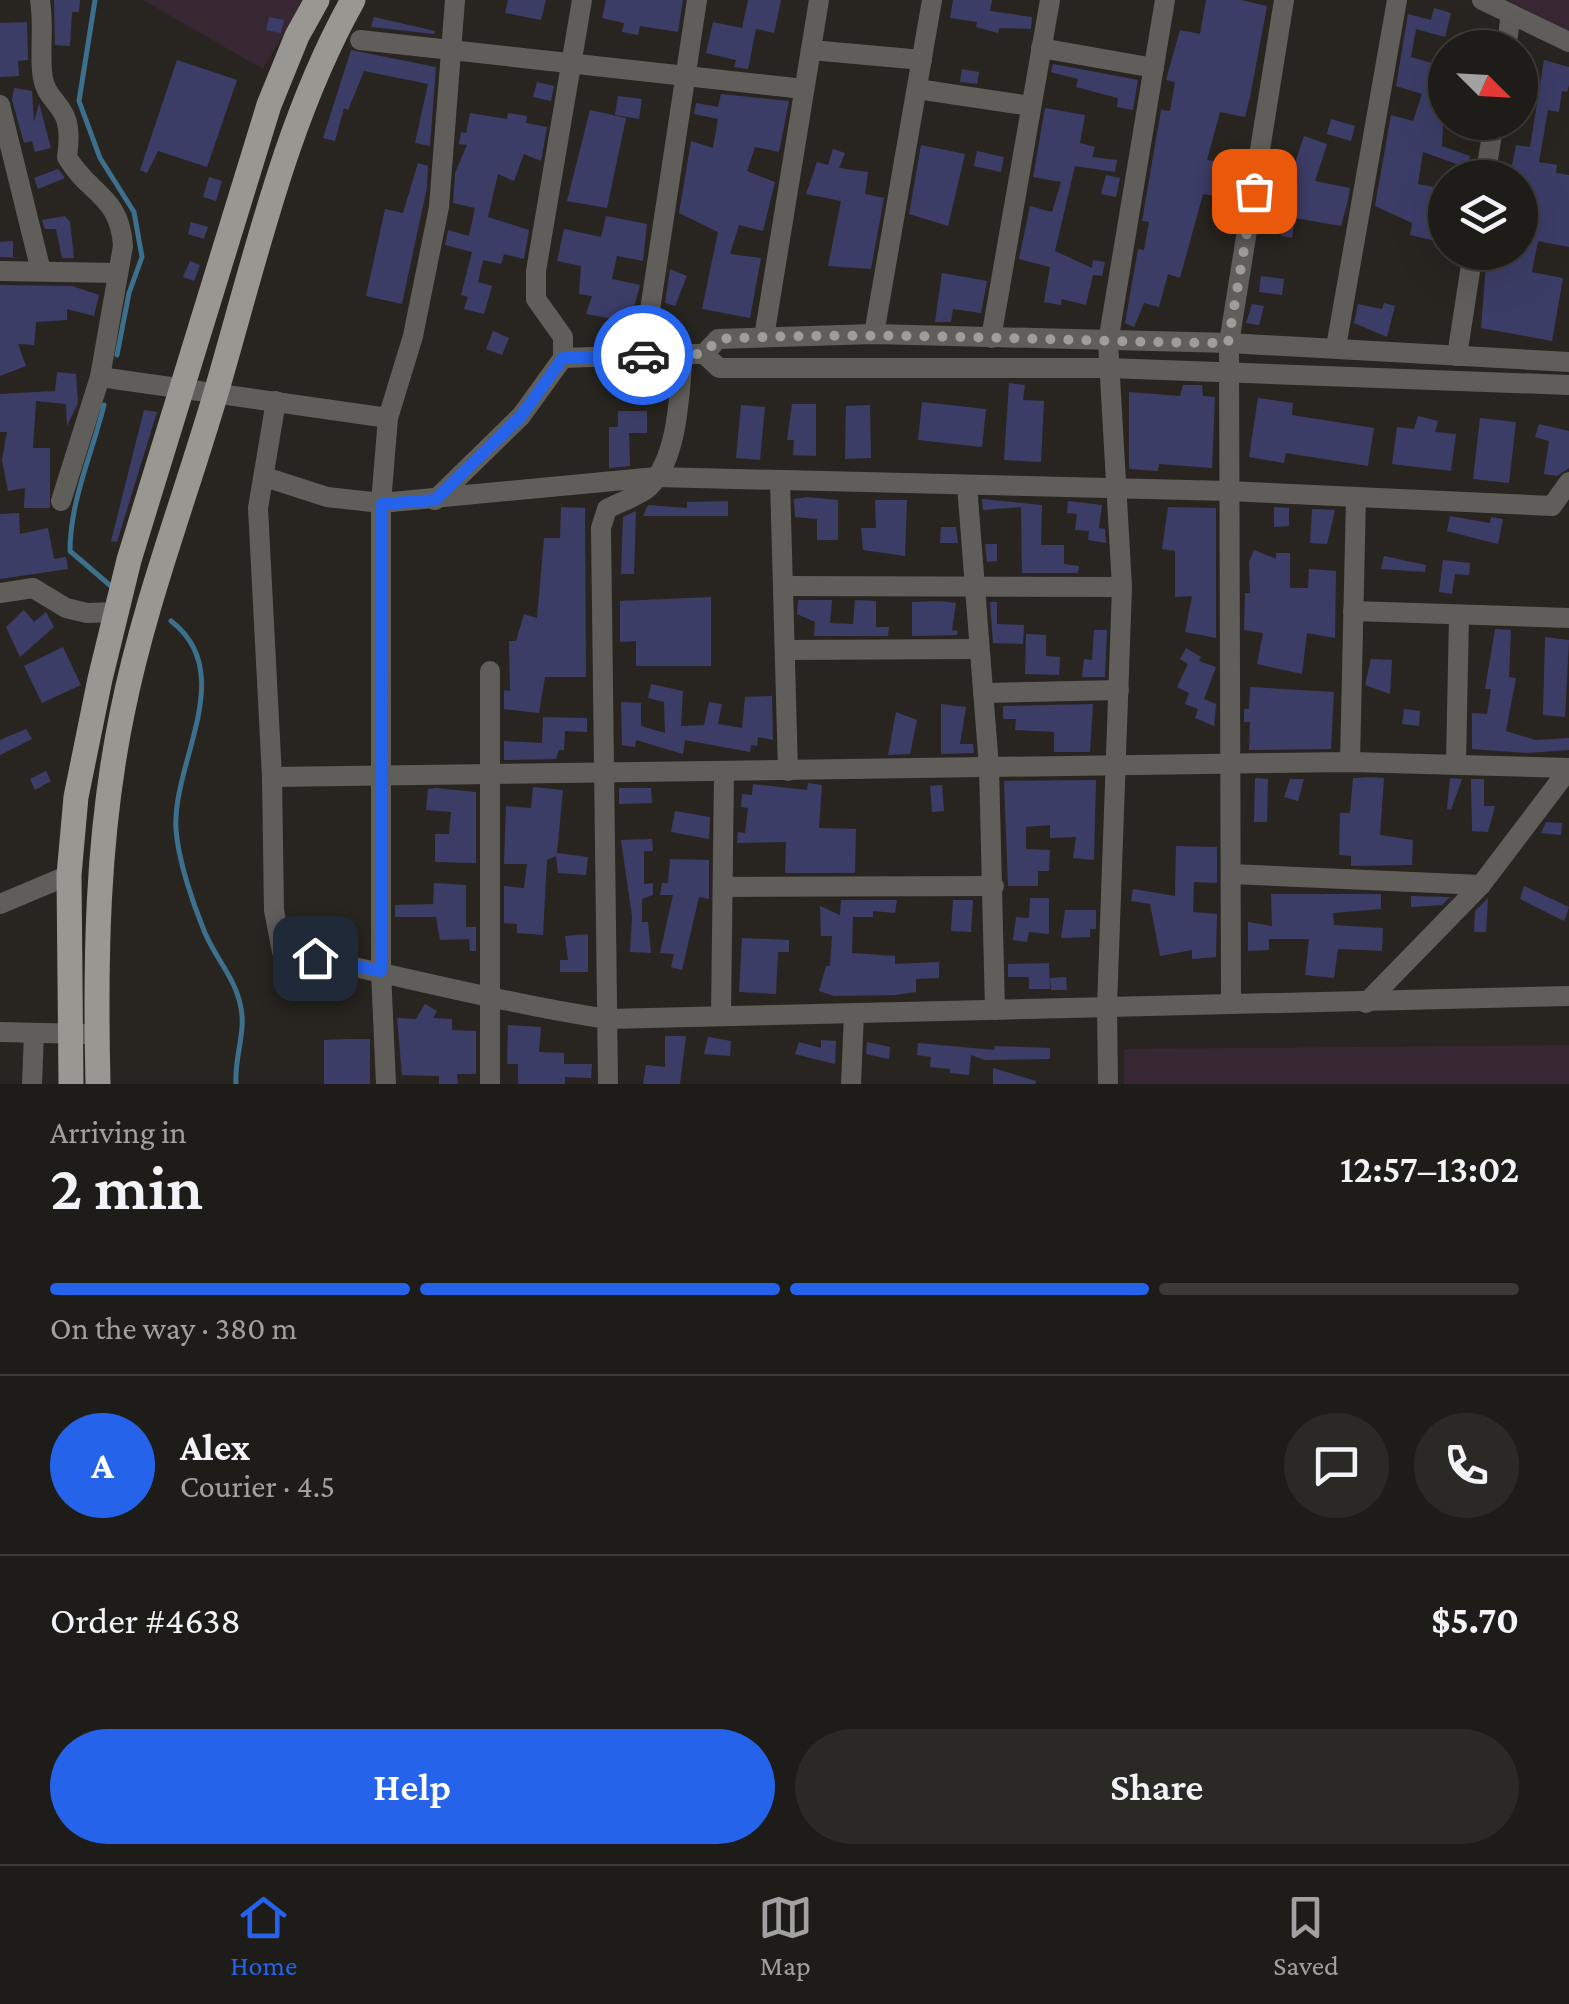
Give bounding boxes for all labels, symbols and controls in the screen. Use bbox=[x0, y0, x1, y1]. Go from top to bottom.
north arrow bbox=[1428, 30, 1538, 140]
map controls bbox=[1428, 30, 1538, 270]
pin bbox=[1212, 149, 1297, 234]
button: layers bbox=[1428, 160, 1538, 270]
icon: bag bbox=[1227, 164, 1282, 219]
courier bbox=[593, 305, 693, 405]
icon: car bbox=[616, 328, 671, 383]
pin bbox=[273, 916, 358, 1001]
icon: home bbox=[288, 931, 343, 986]
text: Arriving in bbox=[50, 1114, 187, 1150]
text: 12:57–13:02 bbox=[1340, 1148, 1519, 1190]
text: 2 min bbox=[50, 1151, 203, 1223]
text: On the way · 380 m bbox=[50, 1310, 297, 1346]
button: chat bbox=[1284, 1413, 1389, 1518]
button: phone bbox=[1414, 1413, 1519, 1518]
text: Alex bbox=[180, 1426, 250, 1468]
text: A bbox=[91, 1444, 114, 1486]
text: Courier · 4.5 bbox=[180, 1468, 335, 1504]
text: Order #4638 bbox=[50, 1599, 241, 1641]
text: $5.70 bbox=[1431, 1599, 1519, 1641]
button: Help bbox=[50, 1729, 775, 1844]
button: Share bbox=[795, 1729, 1519, 1844]
tab: Home bbox=[230, 1890, 297, 1981]
tab: Map bbox=[758, 1890, 813, 1981]
tab: Saved bbox=[1273, 1890, 1339, 1981]

